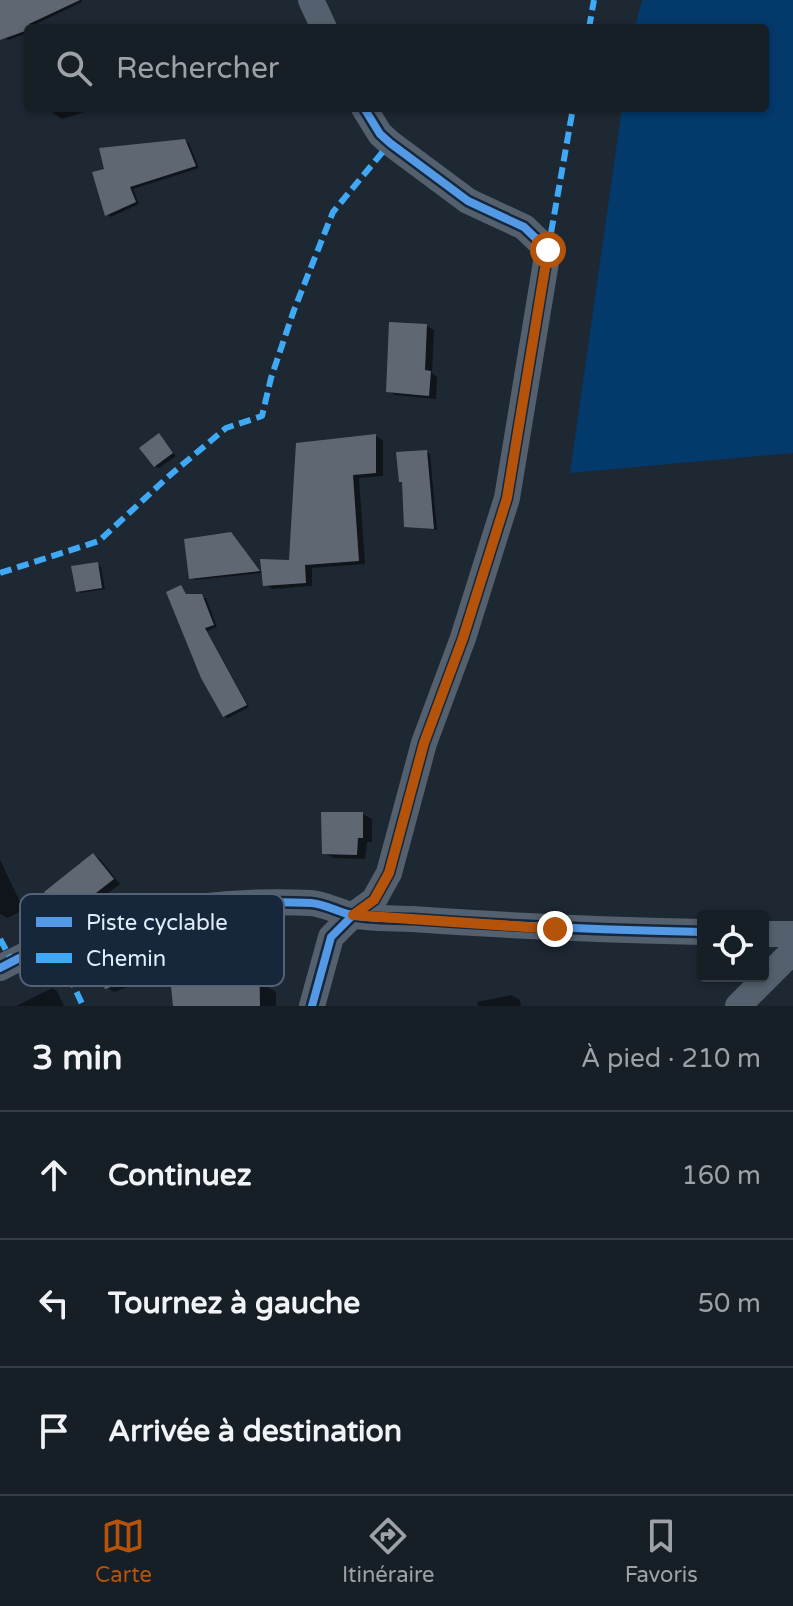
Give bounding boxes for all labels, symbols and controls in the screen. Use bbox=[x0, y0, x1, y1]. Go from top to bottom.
search box bbox=[24, 24, 769, 112]
icon: search bbox=[52, 46, 96, 90]
text: Rechercher bbox=[116, 50, 279, 87]
route start bbox=[530, 232, 566, 268]
legend bbox=[20, 894, 284, 986]
text: Piste cyclable bbox=[86, 910, 228, 936]
map controls bbox=[697, 910, 769, 982]
button: locate bbox=[697, 910, 769, 982]
route end bbox=[537, 911, 573, 947]
text: Chemin bbox=[86, 946, 166, 972]
text: 3 min bbox=[32, 1038, 123, 1079]
text: À pied · 210 m bbox=[581, 1043, 761, 1074]
icon: ahead bbox=[32, 1153, 76, 1197]
text: Continuez bbox=[108, 1157, 252, 1194]
text: 160 m bbox=[681, 1160, 761, 1191]
icon: left bbox=[32, 1281, 76, 1325]
text: Tournez à gauche bbox=[108, 1285, 360, 1322]
text: 50 m bbox=[698, 1288, 761, 1319]
icon: arrive bbox=[32, 1409, 76, 1453]
text: Arrivée à destination bbox=[108, 1413, 402, 1450]
tab: Carte bbox=[95, 1514, 152, 1588]
tab: Itinéraire bbox=[342, 1514, 435, 1588]
tab: Favoris bbox=[625, 1514, 698, 1588]

